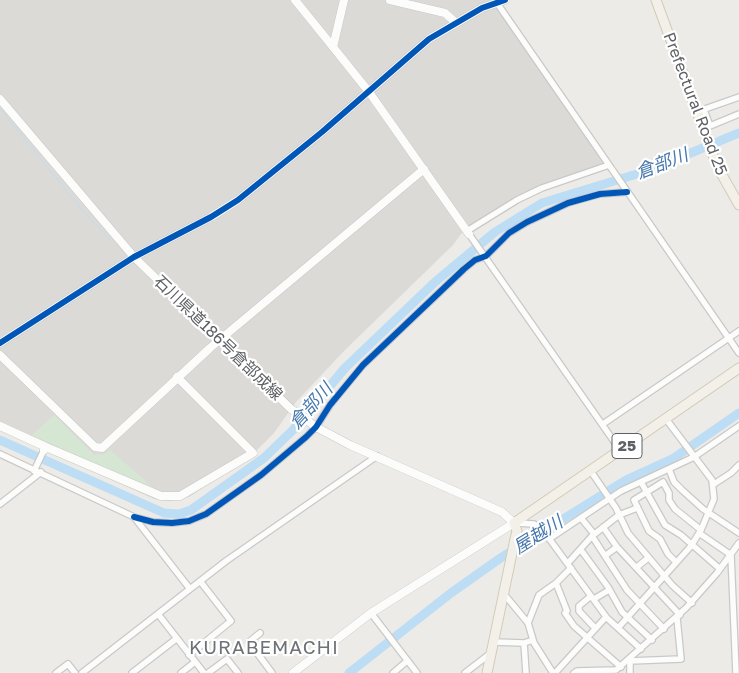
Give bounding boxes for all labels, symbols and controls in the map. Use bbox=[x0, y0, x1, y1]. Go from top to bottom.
street label: Prefectural Road 25 bbox=[659, 30, 731, 178]
water label: 倉部川 bbox=[633, 144, 691, 184]
street label: 石川県道186号倉部成線 bbox=[150, 272, 286, 404]
water label: 倉部川 bbox=[285, 379, 337, 433]
road number: 25 bbox=[612, 434, 642, 458]
water label: 屋越川 bbox=[509, 512, 567, 558]
district label: KURABEMACHI bbox=[188, 637, 340, 659]

